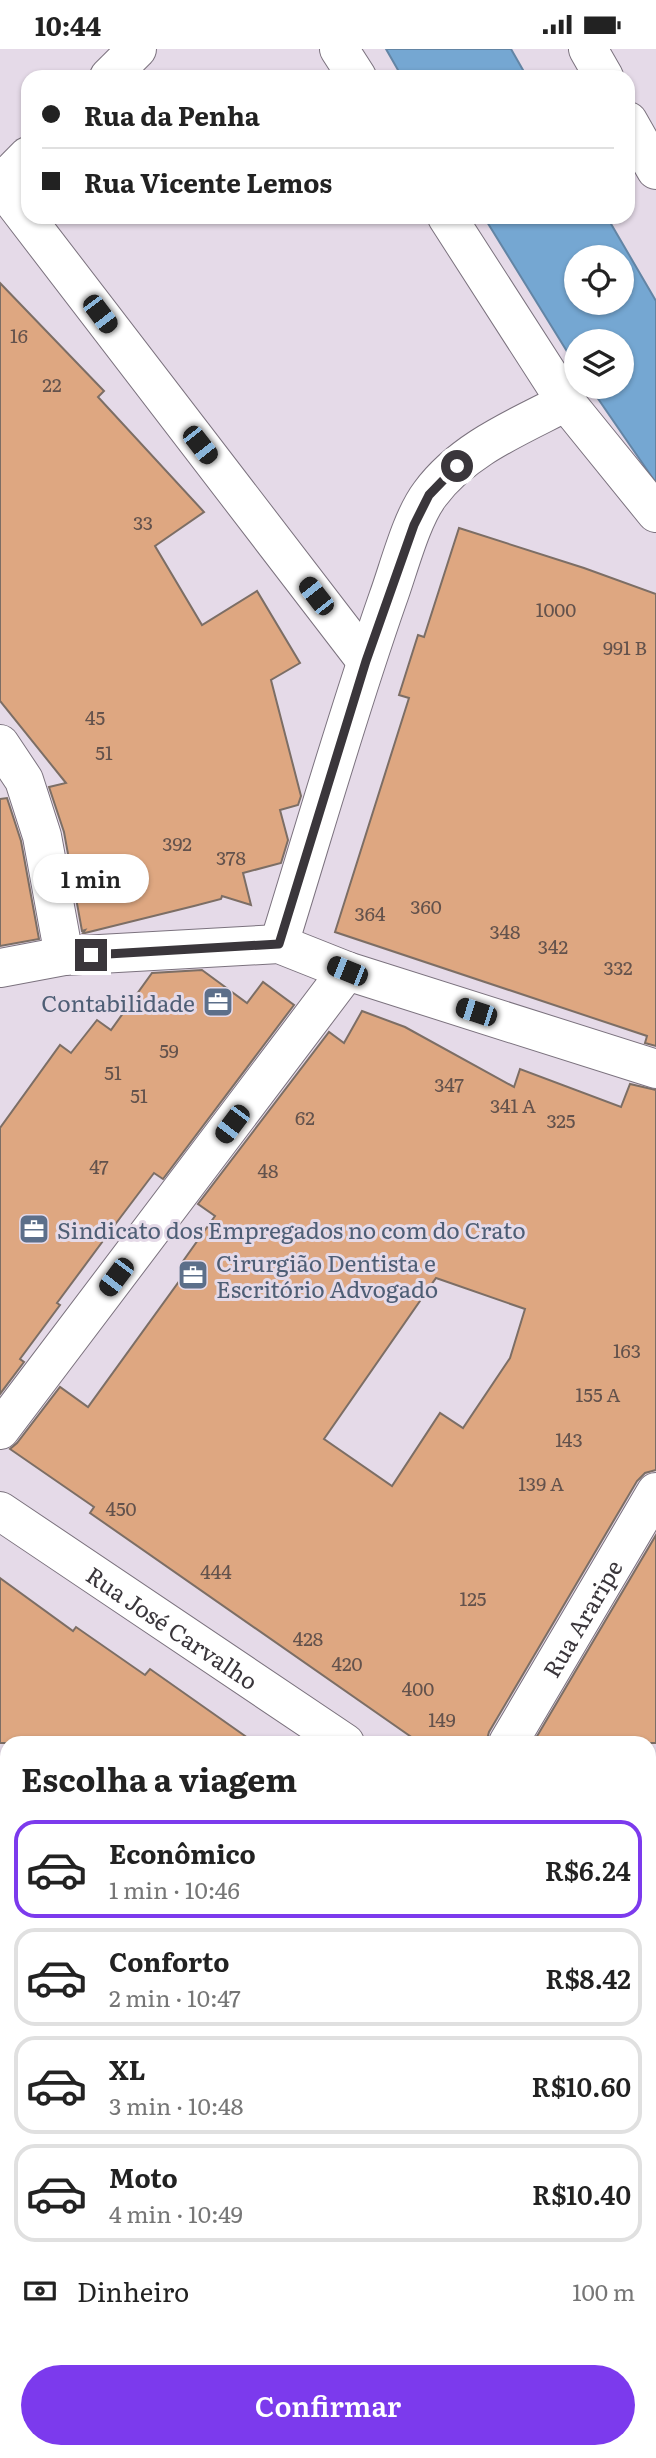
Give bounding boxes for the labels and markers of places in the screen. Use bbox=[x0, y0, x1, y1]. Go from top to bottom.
place label: Contabilidade bbox=[41, 985, 195, 1019]
office icon: Contabilidade bbox=[201, 985, 235, 1019]
office icon: Sindicato dos Empregados no com do Crato bbox=[17, 1212, 51, 1246]
place label: Sindicato dos Empregados no com do Crato bbox=[57, 1212, 526, 1246]
place label: Cirurgião Dentista e Escritório Advogado bbox=[216, 1245, 438, 1305]
office icon: Cirurgião Dentista e Escritório Advogado bbox=[176, 1258, 210, 1292]

